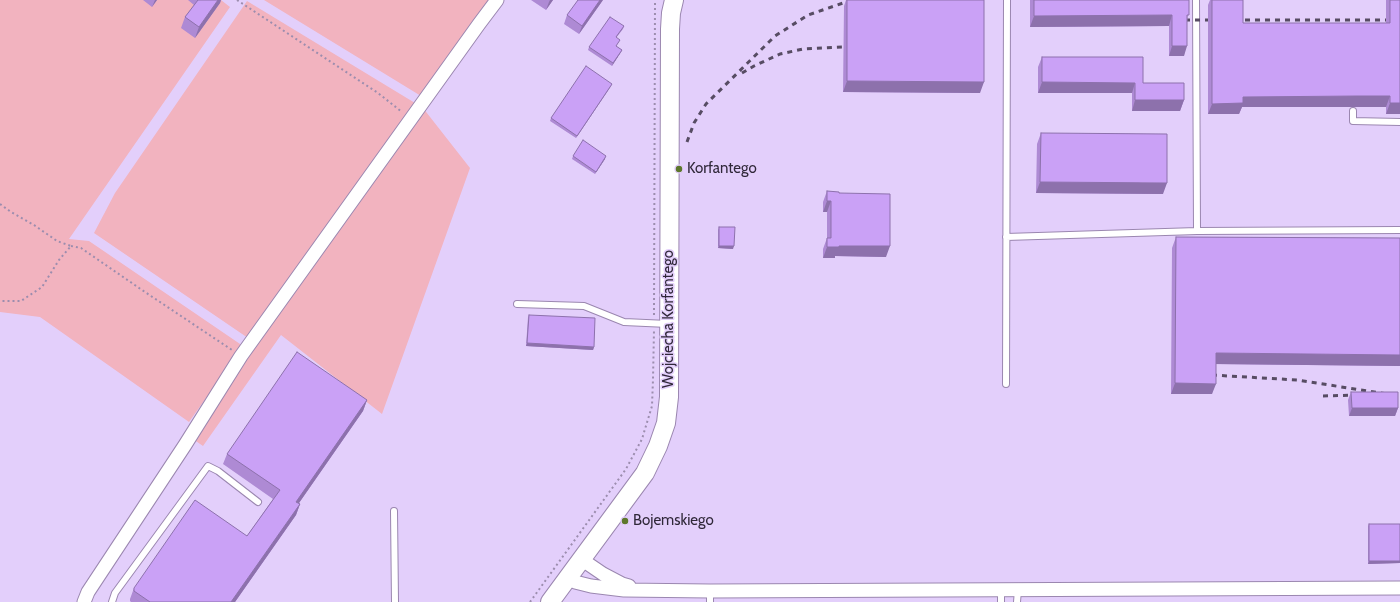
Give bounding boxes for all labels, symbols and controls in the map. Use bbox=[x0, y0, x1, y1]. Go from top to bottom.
place label: Korfantego bbox=[687, 160, 757, 178]
marker: Korfantego bbox=[674, 164, 684, 174]
street label: Wojciecha Korfantego bbox=[660, 250, 678, 388]
place label: Bojemskiego bbox=[633, 512, 714, 530]
marker: Bojemskiego bbox=[620, 516, 630, 526]

